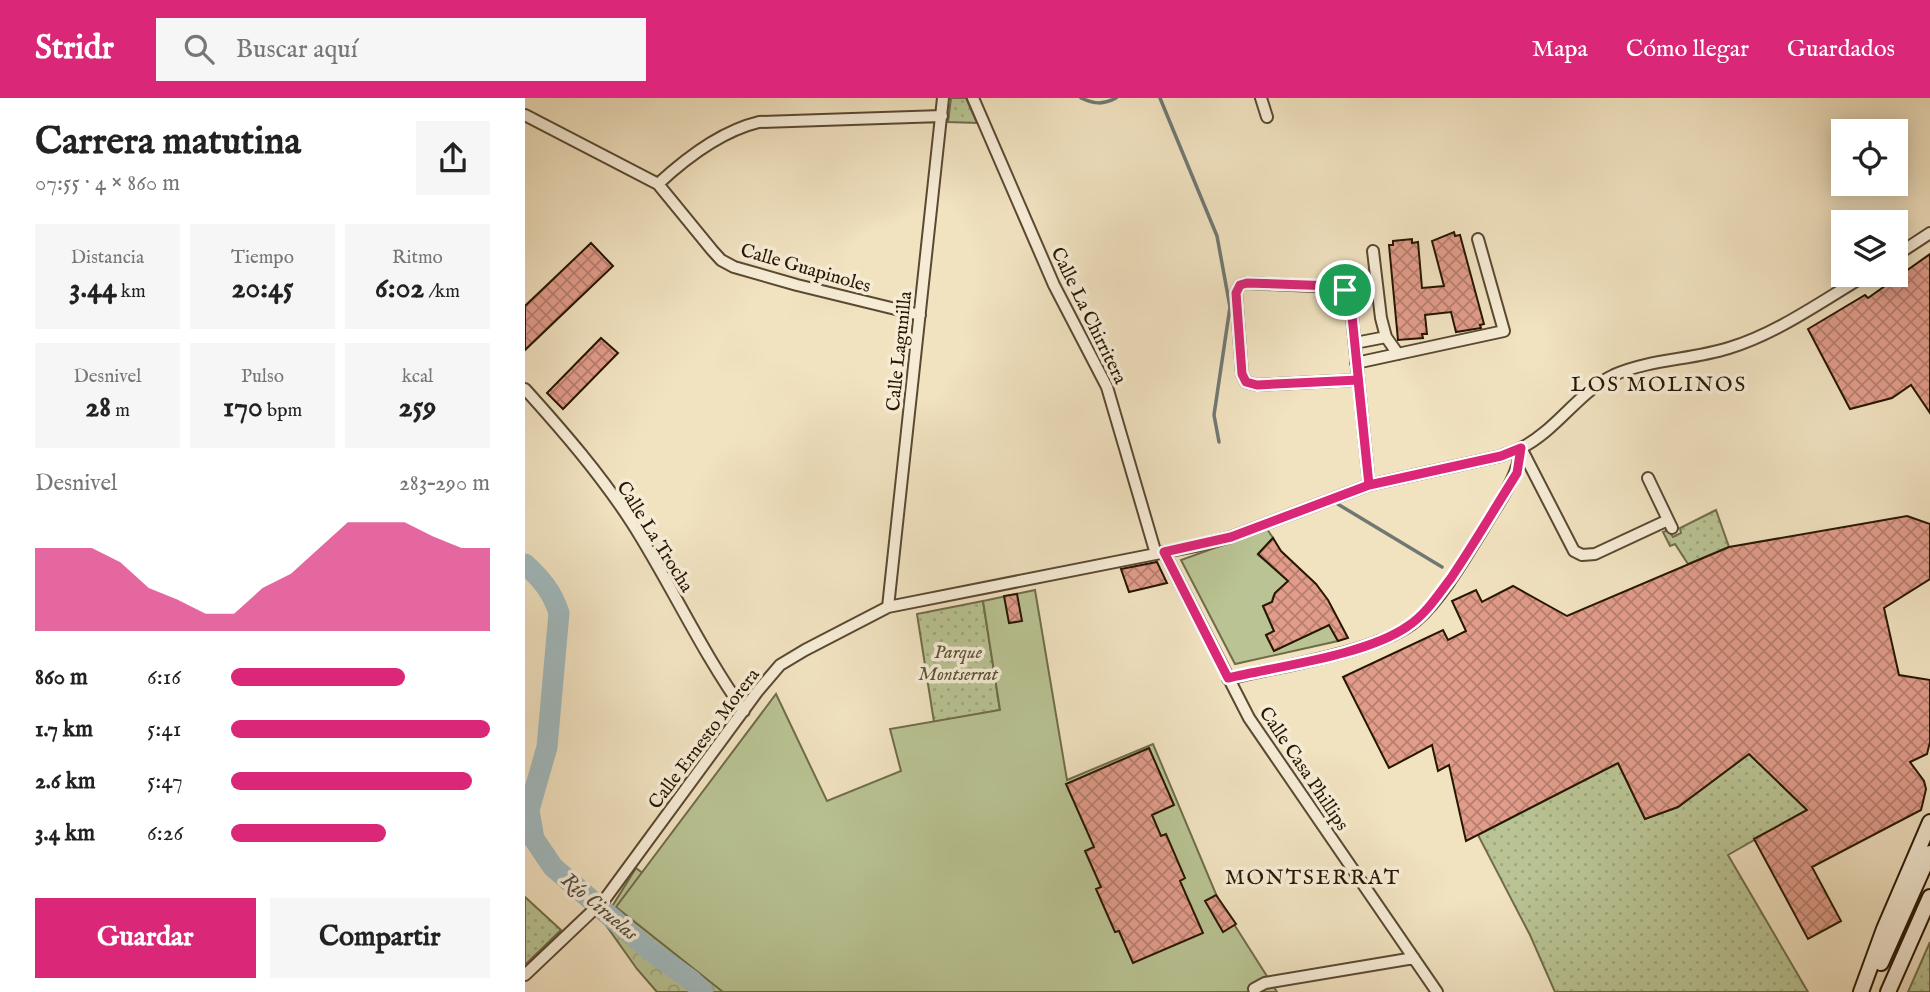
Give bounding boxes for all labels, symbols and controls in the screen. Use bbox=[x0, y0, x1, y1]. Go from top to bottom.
search box bbox=[156, 18, 646, 81]
text: Stridr bbox=[35, 28, 114, 70]
icon: search bbox=[180, 30, 218, 68]
text: Buscar aquí bbox=[236, 33, 358, 66]
text: Mapa bbox=[1532, 34, 1588, 65]
text: Cómo llegar bbox=[1626, 34, 1749, 65]
text: Guardados bbox=[1787, 34, 1895, 65]
text: Carrera matutina bbox=[35, 119, 301, 167]
map controls bbox=[1831, 119, 1908, 287]
button: locate bbox=[1831, 119, 1908, 196]
button: share bbox=[416, 121, 490, 195]
text: 07:55 · 4 × 860 m bbox=[35, 169, 180, 198]
button: layers bbox=[1831, 210, 1908, 287]
street label: Calle Guapinoles bbox=[738, 239, 873, 299]
street label: Calle La Chirritera bbox=[1045, 244, 1132, 389]
text: Distancia bbox=[71, 246, 144, 270]
text: Tiempo bbox=[231, 246, 294, 270]
text: Ritmo bbox=[392, 246, 443, 270]
pin bbox=[1315, 260, 1375, 320]
text: 3.44 bbox=[69, 270, 117, 308]
text: 20:45 bbox=[231, 270, 294, 308]
text: 6:02 bbox=[375, 270, 424, 308]
icon: arrive bbox=[1326, 271, 1364, 309]
text: km bbox=[117, 280, 146, 304]
text: /km bbox=[424, 280, 460, 304]
street label: Calle Lagunilla bbox=[882, 289, 918, 412]
text: Desnivel bbox=[73, 365, 142, 389]
text: Pulso bbox=[241, 365, 284, 389]
text: kcal bbox=[402, 365, 433, 389]
district label: LOS MOLINOS bbox=[1571, 372, 1747, 399]
text: 28 bbox=[85, 389, 111, 427]
text: 170 bbox=[223, 389, 263, 427]
text: 259 bbox=[399, 389, 436, 427]
text: m bbox=[111, 399, 130, 423]
text: bpm bbox=[263, 399, 302, 423]
text: Desnivel bbox=[35, 469, 117, 498]
text: 283–290 m bbox=[399, 469, 490, 498]
street label: Calle La Trocha bbox=[610, 477, 699, 598]
park label: Parque Montserrat bbox=[918, 641, 999, 687]
text: 860 m bbox=[35, 663, 88, 692]
text: 6:16 bbox=[147, 663, 181, 692]
street label: Calle Ernesto Morera bbox=[644, 663, 766, 814]
street label: Calle Casa Phillips bbox=[1253, 703, 1354, 836]
text: 1.7 km bbox=[35, 715, 93, 744]
text: 5:41 bbox=[147, 715, 181, 744]
text: 2.6 km bbox=[35, 767, 96, 796]
text: 5:47 bbox=[147, 767, 183, 796]
text: 3.4 km bbox=[35, 819, 95, 848]
text: 6:26 bbox=[147, 819, 183, 848]
district label: MONTSERRAT bbox=[1225, 865, 1401, 892]
water label: Río Ciruelas bbox=[555, 867, 644, 948]
button: Guardar bbox=[35, 898, 256, 978]
button: Compartir bbox=[270, 898, 490, 978]

